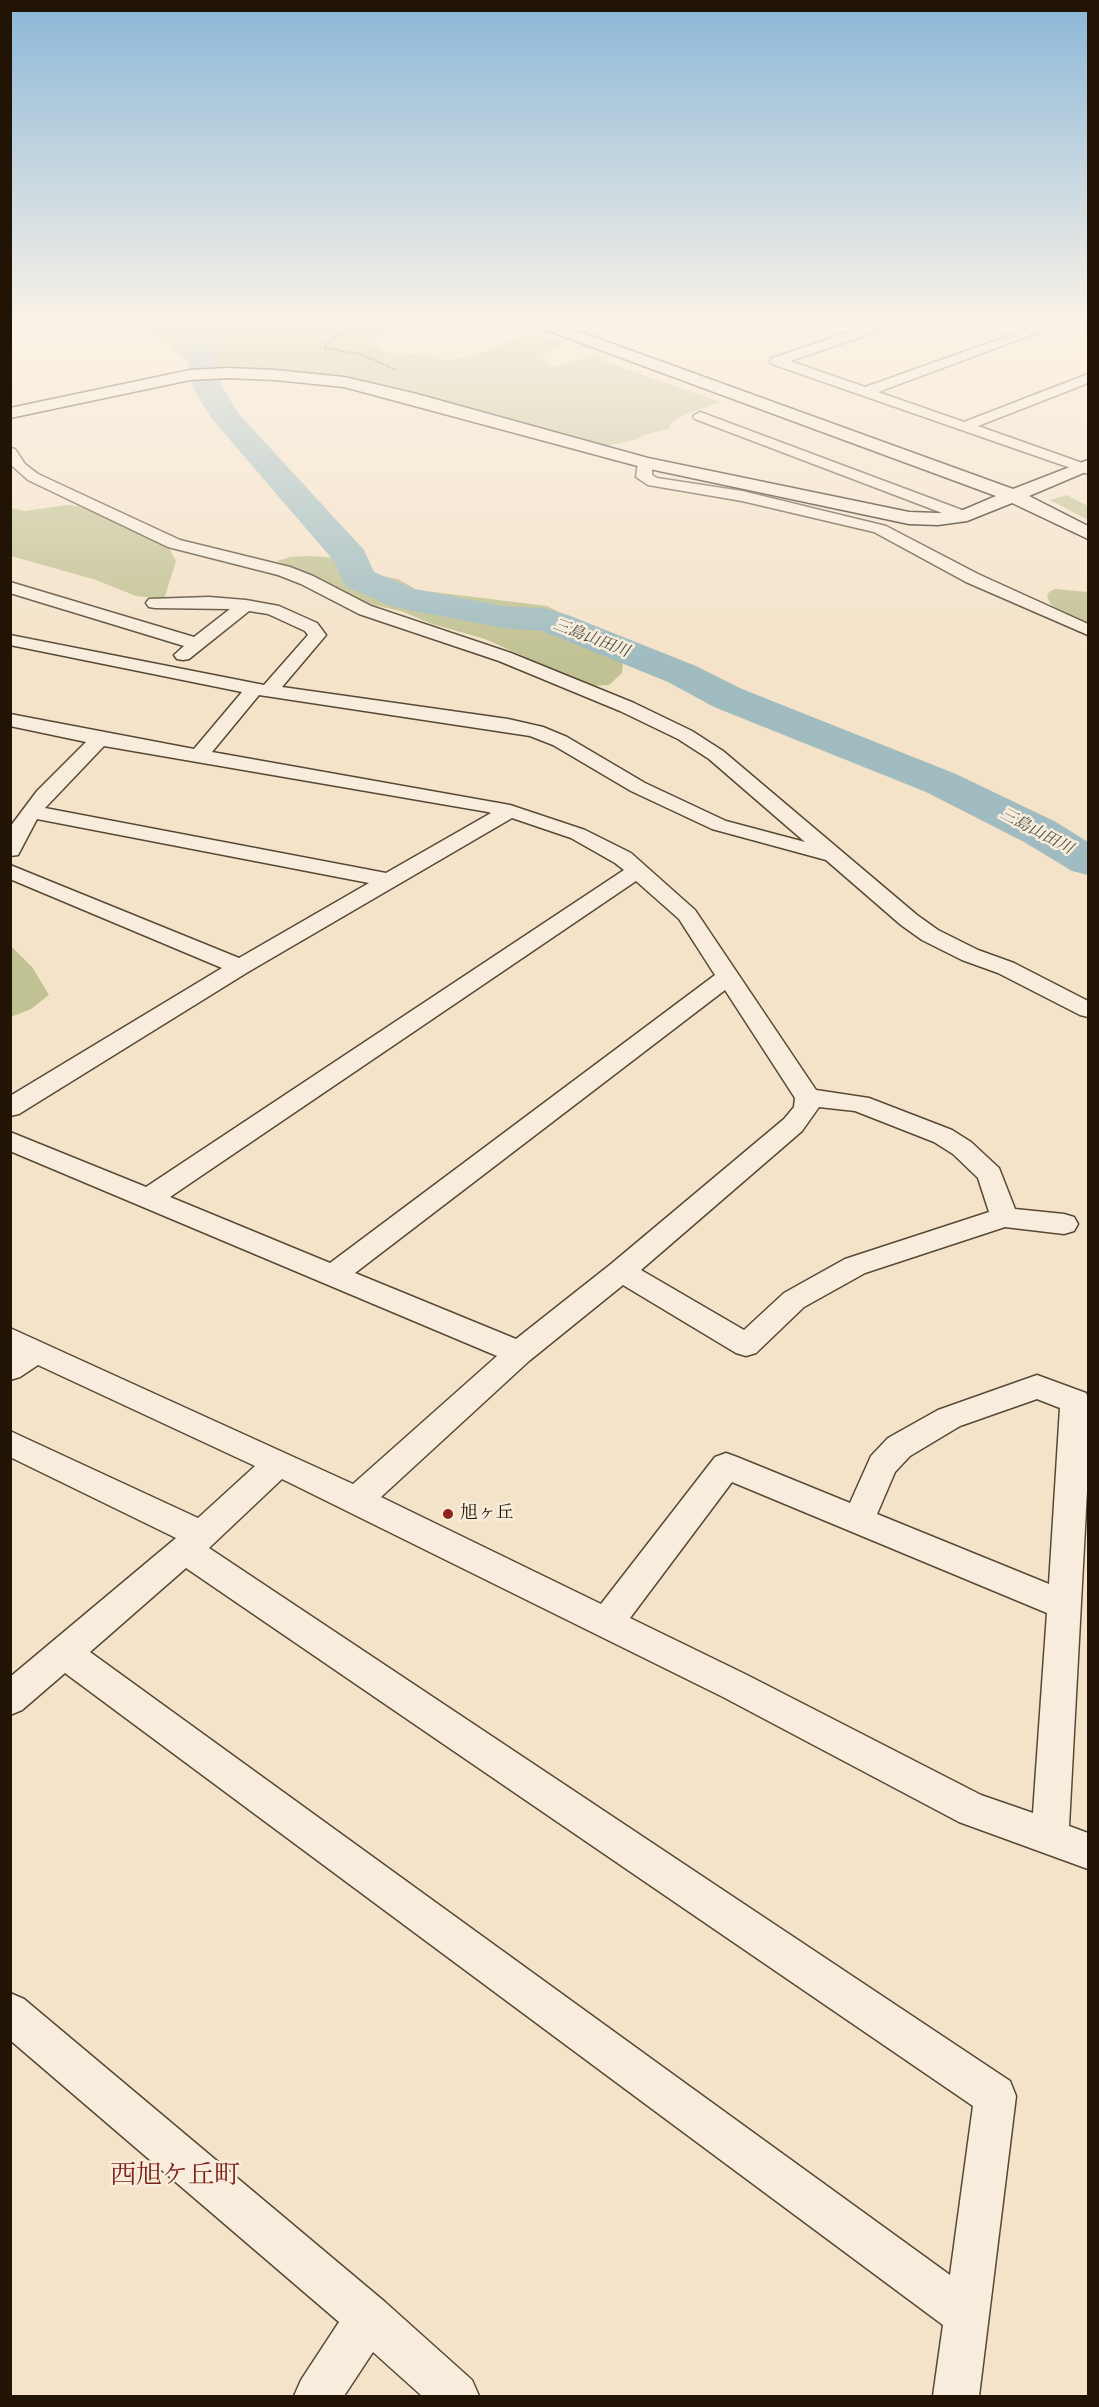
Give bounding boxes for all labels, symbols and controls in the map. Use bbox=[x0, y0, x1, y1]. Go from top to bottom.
water label: 三島山田川 bbox=[550, 616, 632, 662]
water label: 三島山田川 bbox=[996, 805, 1076, 859]
place label: 旭ヶ丘 bbox=[460, 1503, 514, 1525]
marker: 旭ヶ丘 bbox=[441, 1507, 455, 1521]
district label: 西旭ケ丘町 bbox=[110, 2161, 240, 2193]

